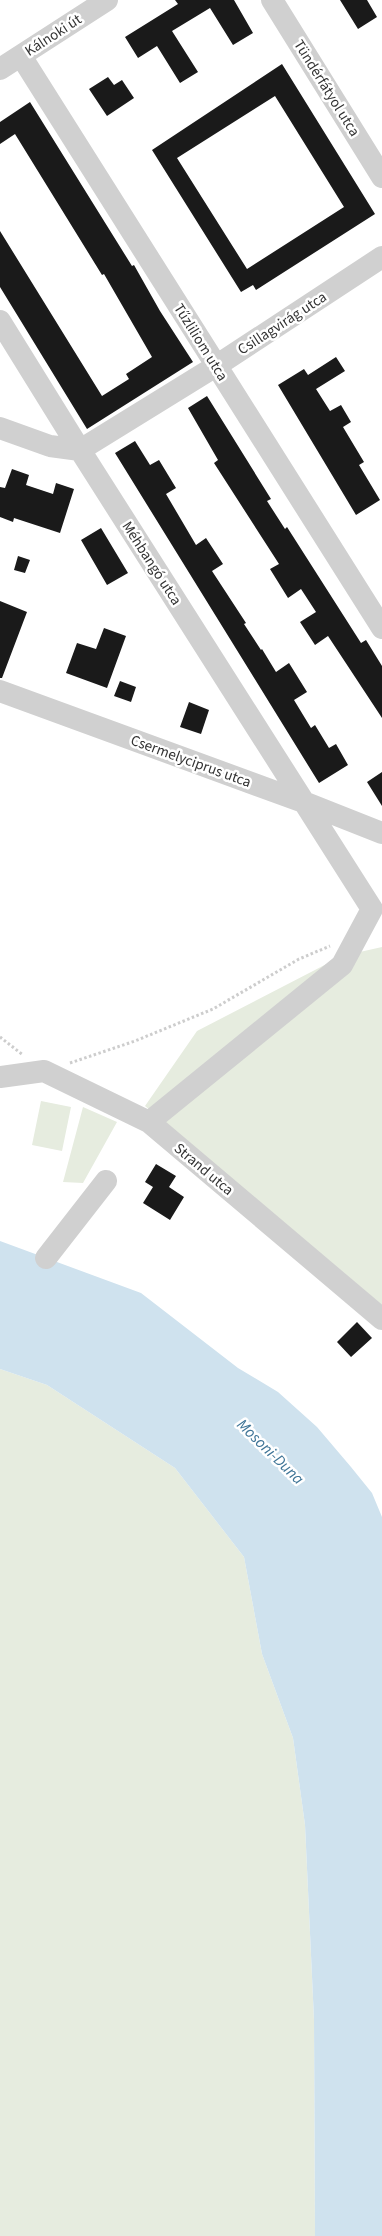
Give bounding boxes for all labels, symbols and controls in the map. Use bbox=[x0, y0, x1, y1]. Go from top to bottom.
street label: Kálnoki út bbox=[21, 9, 86, 62]
street label: Tündérfátyol utca bbox=[288, 36, 365, 141]
street label: Csillagvirág utca bbox=[234, 287, 331, 360]
street label: Tűzliliom utca bbox=[168, 299, 233, 385]
street label: Méhbangó utca bbox=[117, 517, 187, 609]
street label: Csermelyciprus utca bbox=[128, 730, 254, 793]
street label: Strand utca bbox=[169, 1138, 238, 1201]
water label: Mosoni-Duna bbox=[232, 1414, 309, 1490]

